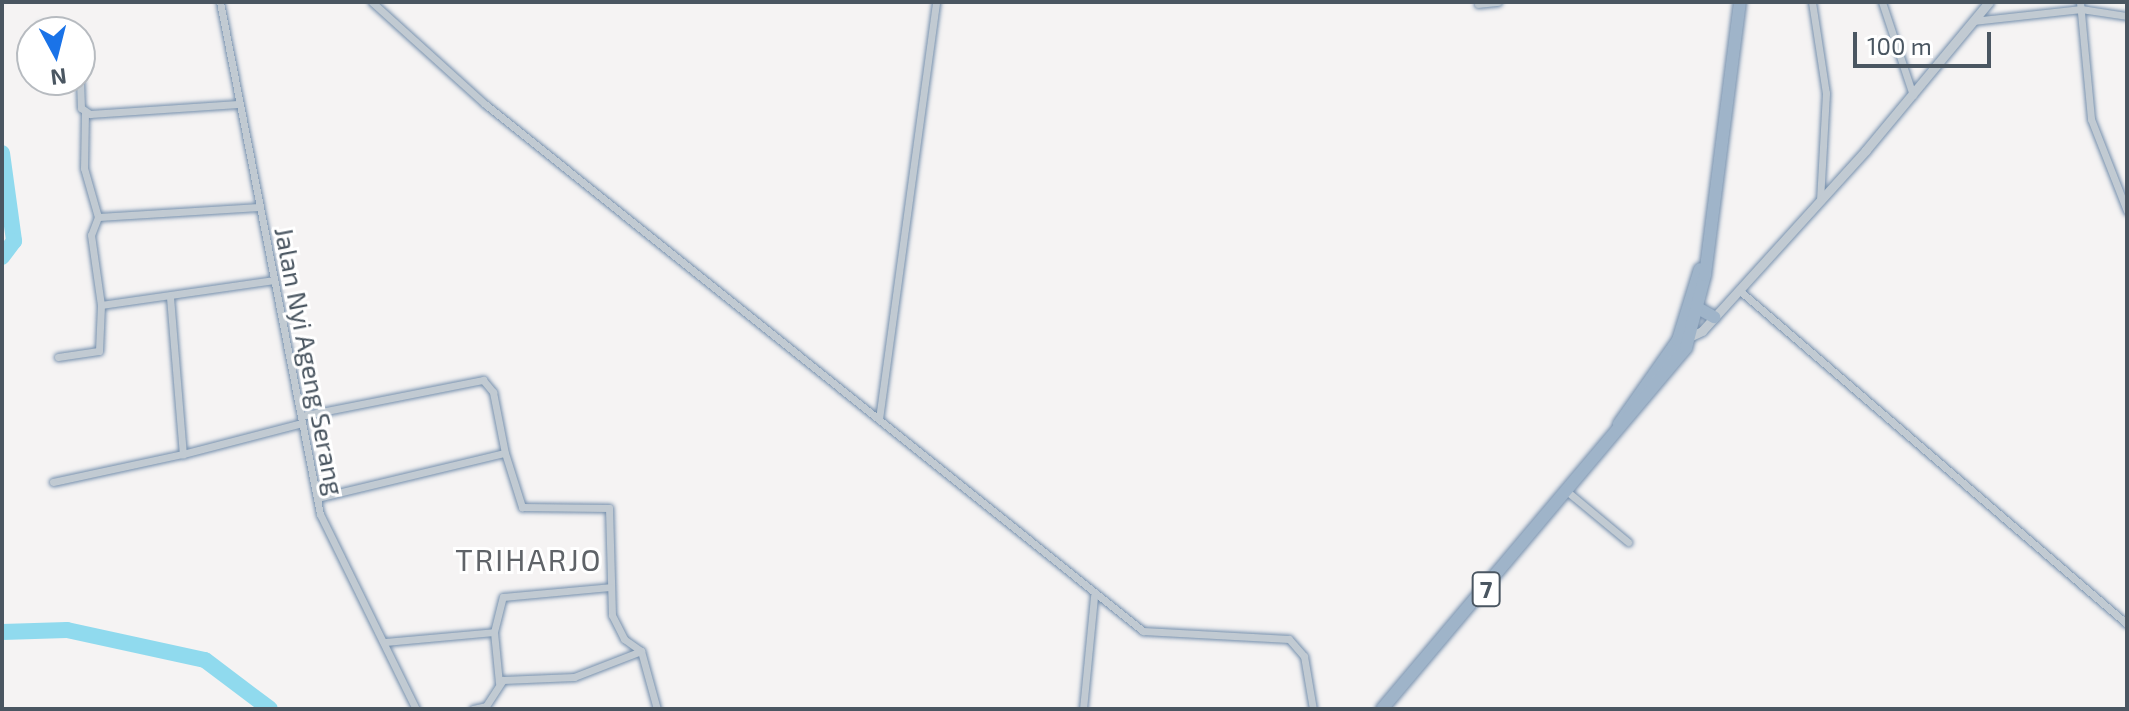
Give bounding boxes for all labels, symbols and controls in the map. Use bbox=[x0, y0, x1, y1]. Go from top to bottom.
north arrow bbox=[16, 16, 96, 96]
scale bar bbox=[1857, 16, 1995, 66]
text: 100 m bbox=[1867, 31, 1932, 60]
text: N bbox=[49, 64, 68, 92]
street label: Jalan Nyi Ageng Serang bbox=[269, 224, 351, 498]
district label: TRIHARJO bbox=[455, 541, 603, 577]
road number: 7 bbox=[1470, 569, 1502, 609]

